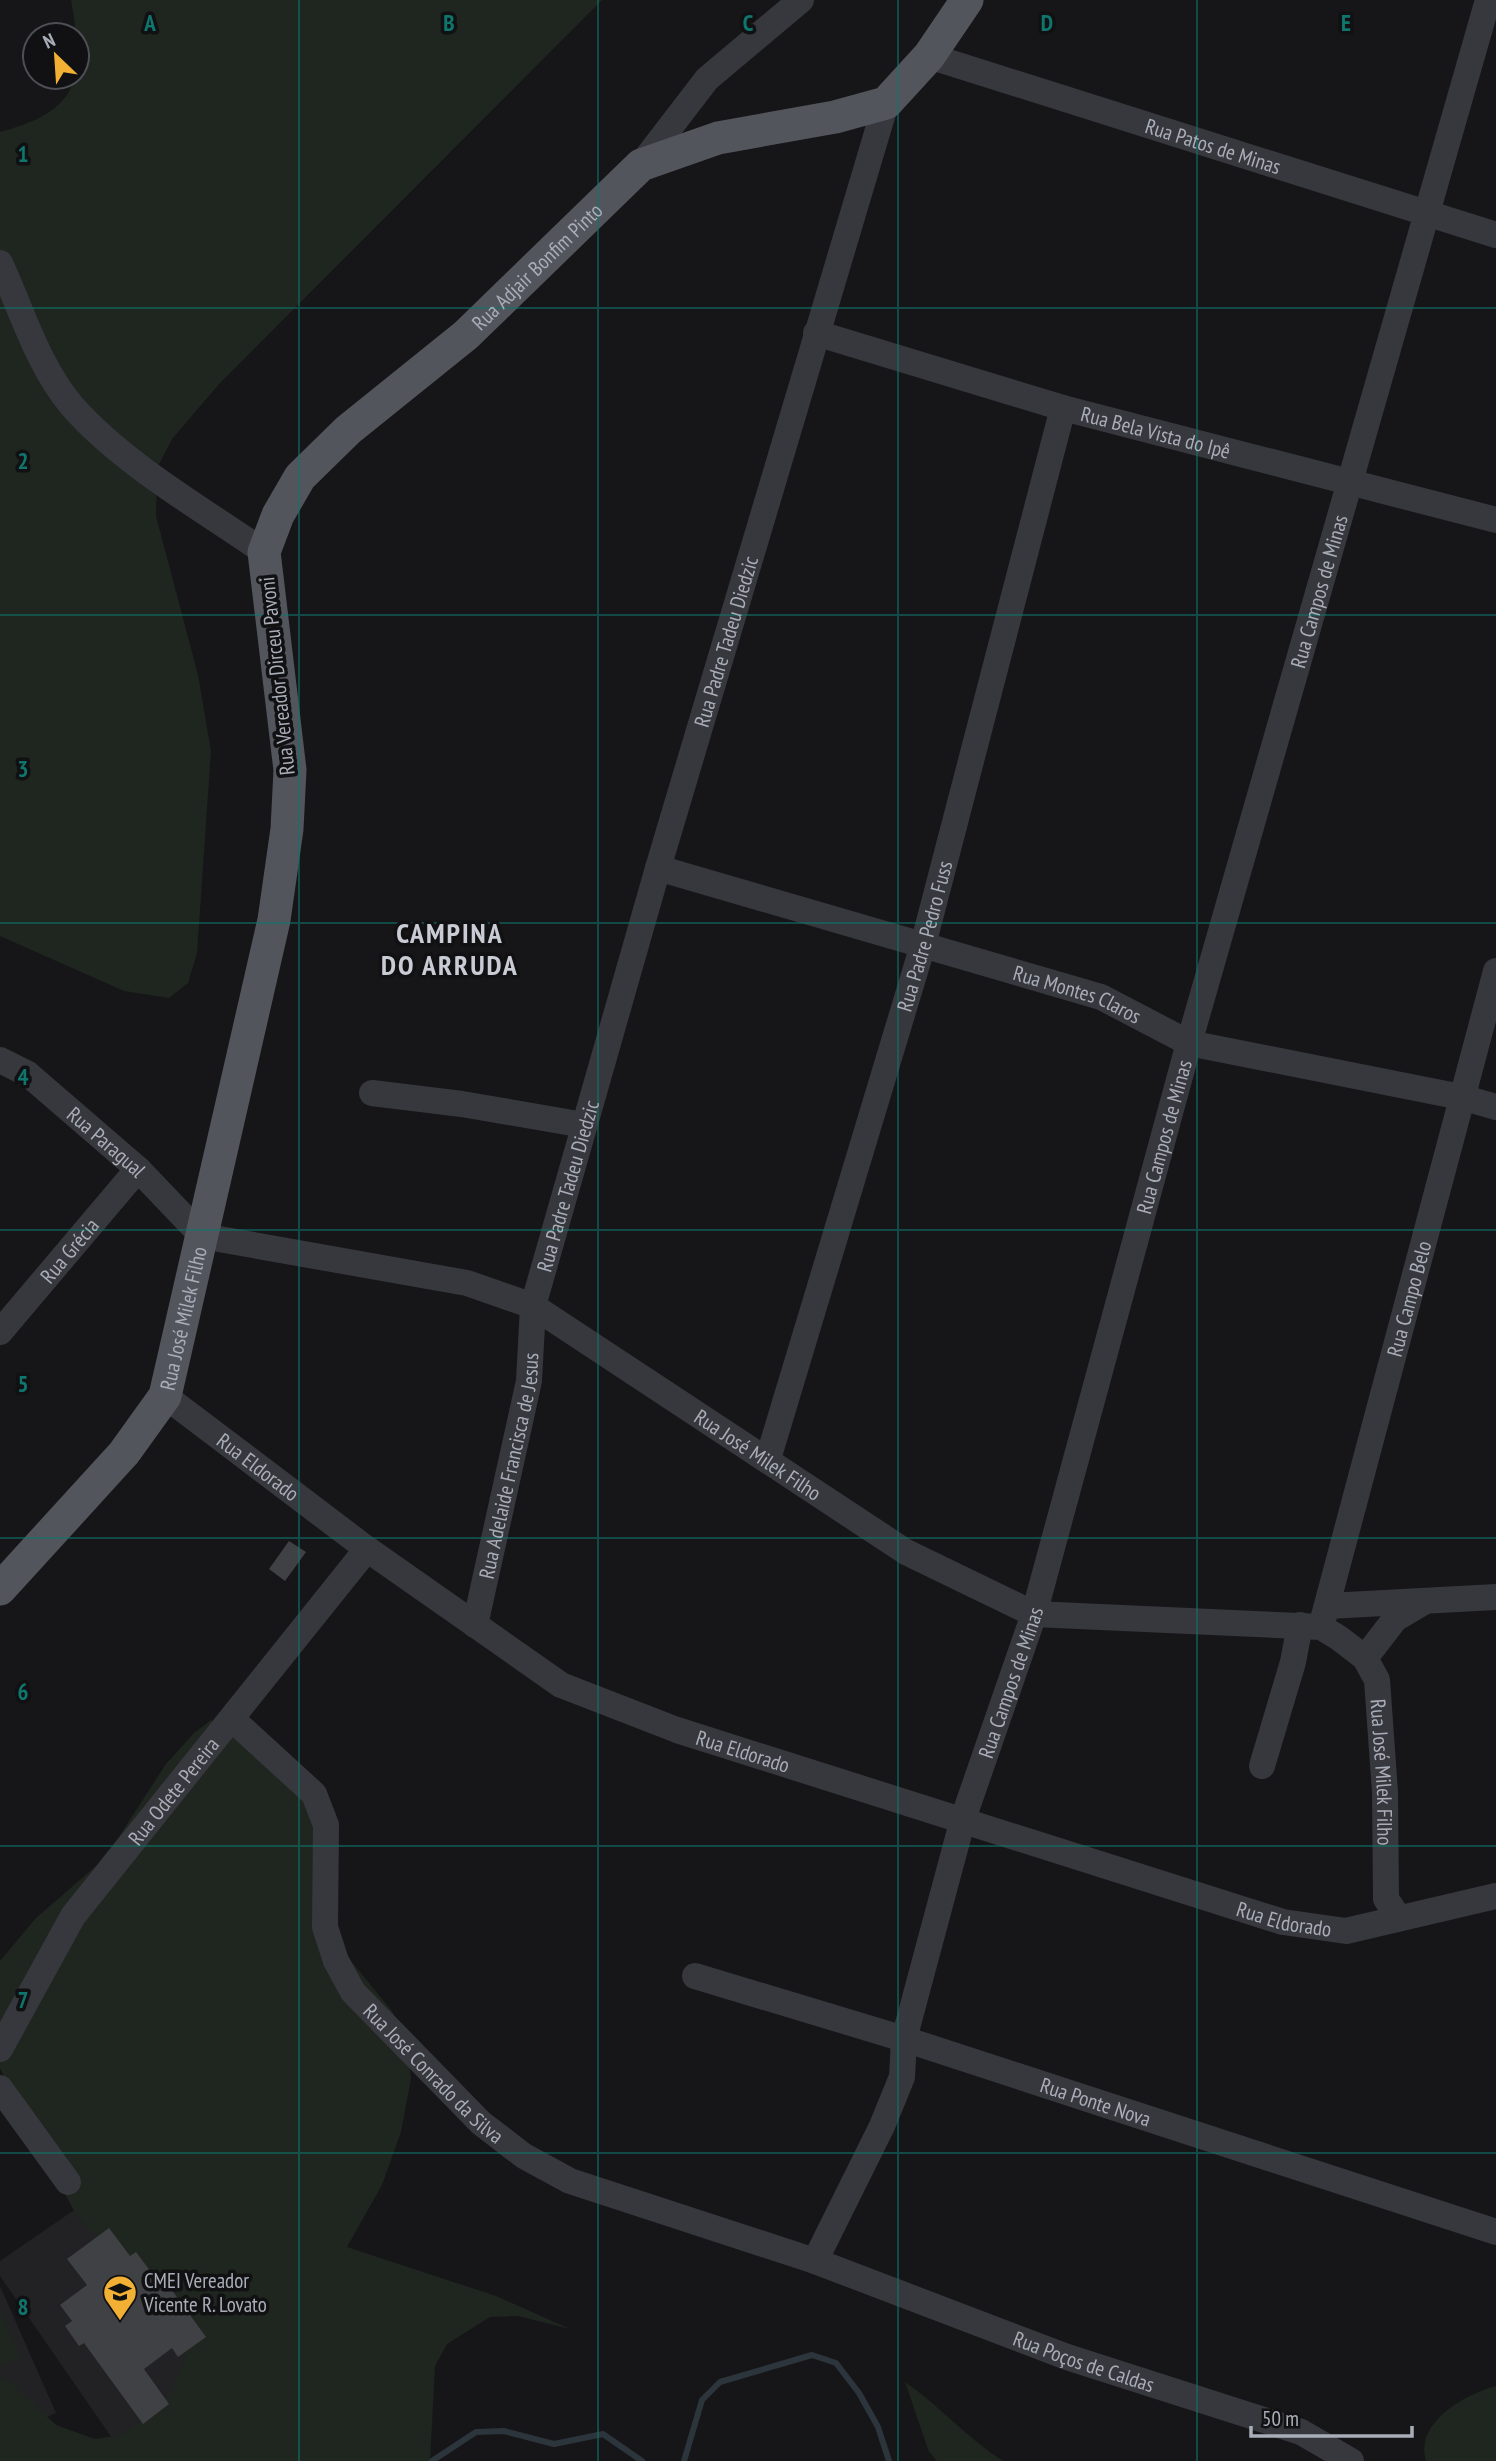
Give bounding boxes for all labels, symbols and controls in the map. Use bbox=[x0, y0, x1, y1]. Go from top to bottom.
text: A bbox=[143, 8, 156, 37]
text: B bbox=[443, 8, 455, 37]
text: C bbox=[743, 8, 754, 37]
text: D bbox=[1041, 8, 1053, 37]
text: E bbox=[1341, 8, 1351, 37]
north arrow bbox=[21, 21, 91, 91]
text: N bbox=[39, 28, 59, 54]
street label: Rua Patos de Minas bbox=[1142, 112, 1284, 180]
text: 1 bbox=[18, 139, 29, 168]
street label: Rua Adjair Bonfim Pinto bbox=[466, 197, 608, 336]
street label: Rua Bela Vista do Ipê bbox=[1078, 400, 1233, 464]
text: 2 bbox=[18, 446, 29, 475]
street label: Rua Campos de Minas bbox=[1284, 511, 1353, 671]
street label: Rua Padre Tadeu Diedzic bbox=[687, 552, 764, 730]
street label: Rua Vereador Dirceu Pavoni bbox=[253, 576, 301, 776]
text: 3 bbox=[18, 754, 29, 783]
street label: Rua Padre Pedro Fuss bbox=[890, 858, 958, 1015]
district label: CAMPINA DO ARRUDA bbox=[381, 914, 519, 983]
street label: Rua Montes Claros bbox=[1010, 959, 1146, 1029]
street label: Rua Campos de Minas bbox=[1130, 1057, 1197, 1217]
text: 4 bbox=[18, 1062, 29, 1091]
street label: Rua Padre Tadeu Diedzic bbox=[530, 1096, 605, 1275]
street label: Rua Paragual bbox=[62, 1100, 152, 1183]
street label: Rua Grécia bbox=[34, 1212, 104, 1289]
street label: Rua Campo Belo bbox=[1380, 1238, 1437, 1359]
street label: Rua José Milek Filho bbox=[153, 1244, 212, 1393]
street label: Rua Adelaide Francisca de Jesus bbox=[472, 1352, 544, 1581]
text: 5 bbox=[18, 1369, 29, 1398]
street label: Rua José Milek Filho bbox=[689, 1403, 827, 1506]
street label: Rua Eldorado bbox=[212, 1427, 305, 1507]
street label: Rua Campos de Minas bbox=[972, 1604, 1049, 1762]
text: 6 bbox=[18, 1677, 29, 1706]
street label: Rua José Milek Filho bbox=[1365, 1698, 1399, 1846]
street label: Rua Eldorado bbox=[693, 1723, 793, 1778]
street label: Rua Odete Pereira bbox=[122, 1731, 225, 1850]
street label: Rua Eldorado bbox=[1233, 1895, 1333, 1942]
text: 7 bbox=[18, 1985, 29, 2014]
street label: Rua José Conrado da Silva bbox=[358, 1997, 509, 2149]
street label: Rua Ponte Nova bbox=[1037, 2071, 1155, 2132]
place label: CMEI Vereador Vicente R. Lovato bbox=[143, 2267, 267, 2318]
school or university icon: CMEI Vereador Vicente R. Lovato bbox=[101, 2273, 139, 2322]
text: 8 bbox=[18, 2292, 29, 2321]
street label: Rua Poços de Caldas bbox=[1010, 2324, 1158, 2398]
scale bar bbox=[1251, 2394, 1412, 2438]
text: 50 m bbox=[1262, 2405, 1299, 2432]

